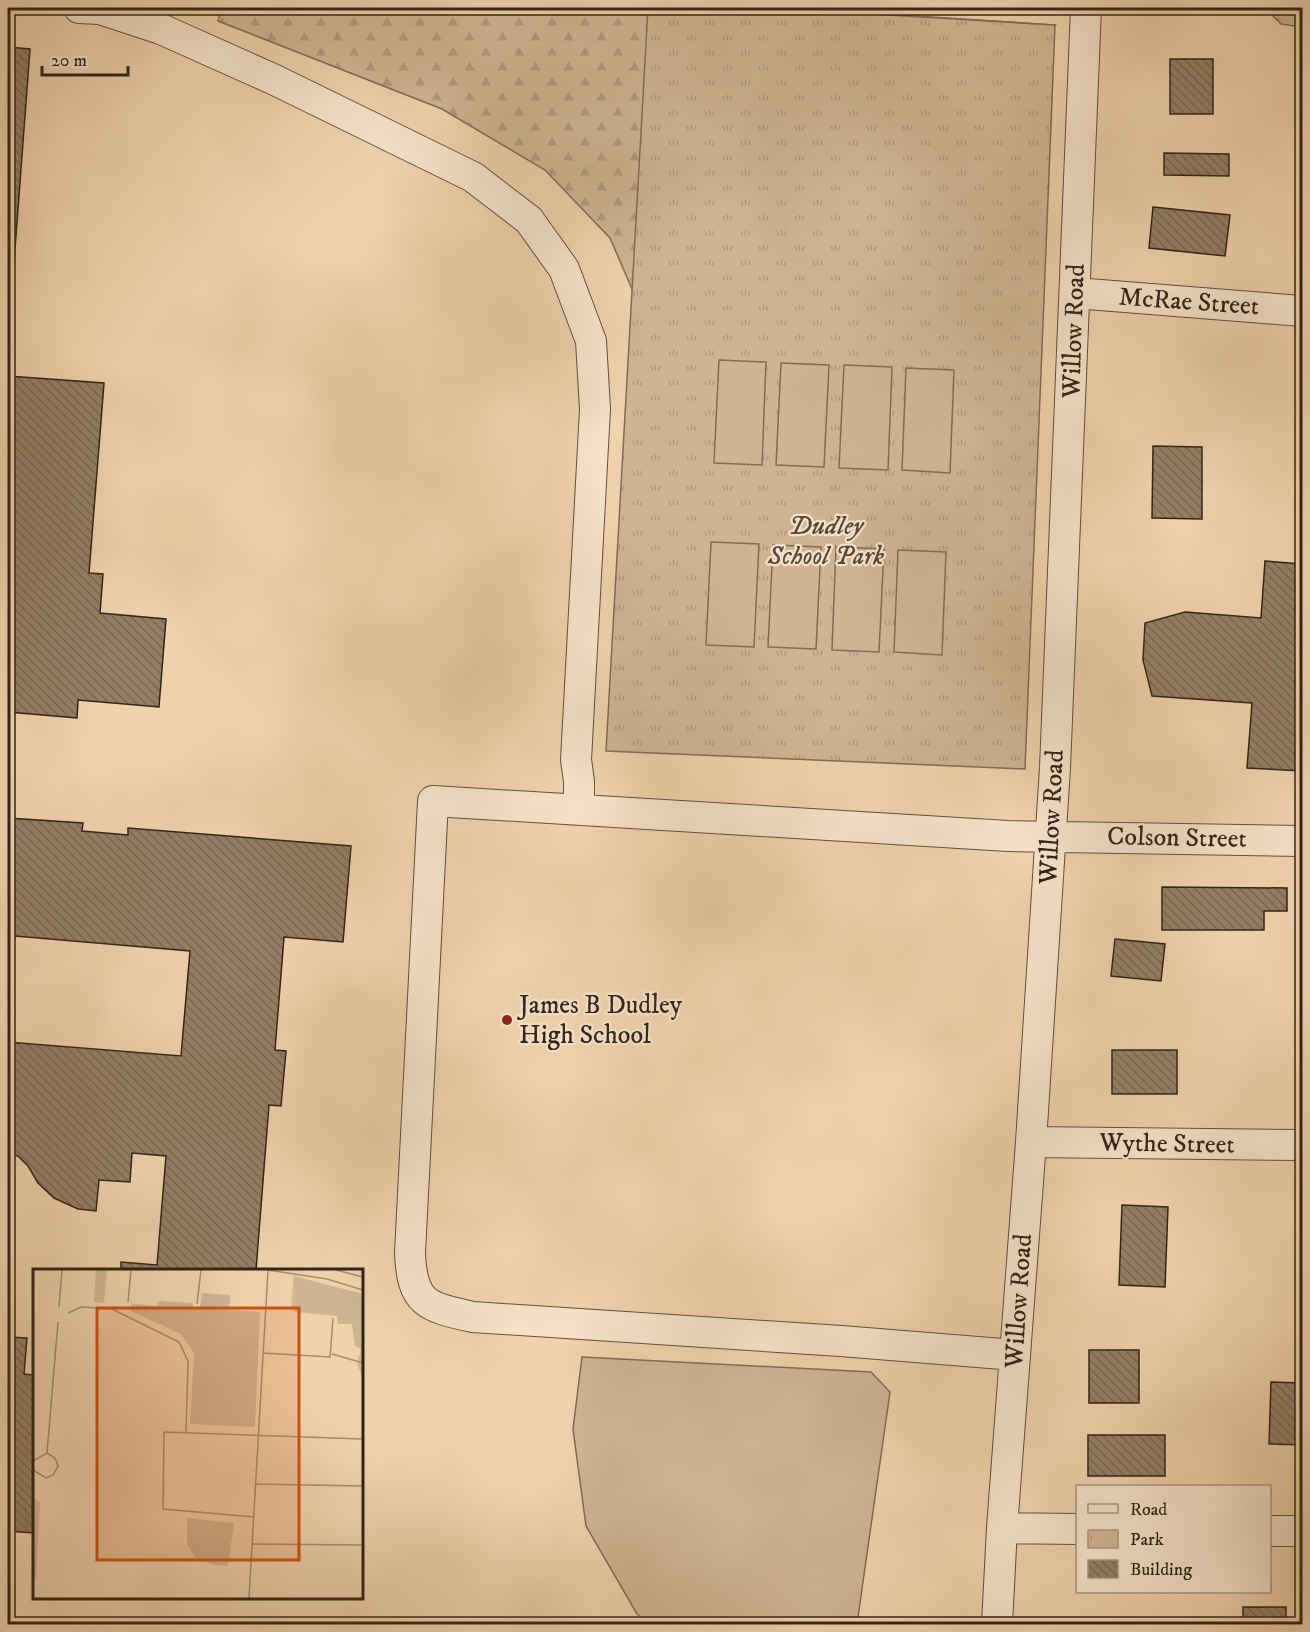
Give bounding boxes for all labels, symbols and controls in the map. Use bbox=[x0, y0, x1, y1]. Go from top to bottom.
scale bar bbox=[42, 39, 128, 77]
text: 20 m bbox=[51, 50, 87, 72]
street label: Willow Road bbox=[1055, 263, 1093, 400]
street label: McRae Street bbox=[1118, 281, 1260, 323]
park label: Dudley School Park bbox=[767, 510, 884, 573]
street label: Willow Road bbox=[1032, 749, 1072, 886]
street label: Colson Street bbox=[1107, 820, 1247, 856]
place label: James B Dudley High School bbox=[517, 989, 683, 1052]
marker: James B Dudley High School bbox=[500, 1013, 514, 1027]
street label: Wythe Street bbox=[1098, 1126, 1235, 1162]
street label: Willow Road bbox=[998, 1233, 1040, 1370]
inset map bbox=[33, 1269, 363, 1599]
legend bbox=[1076, 1485, 1271, 1593]
text: Road bbox=[1130, 1499, 1167, 1521]
text: Park bbox=[1130, 1529, 1164, 1551]
text: Building bbox=[1130, 1559, 1192, 1581]

